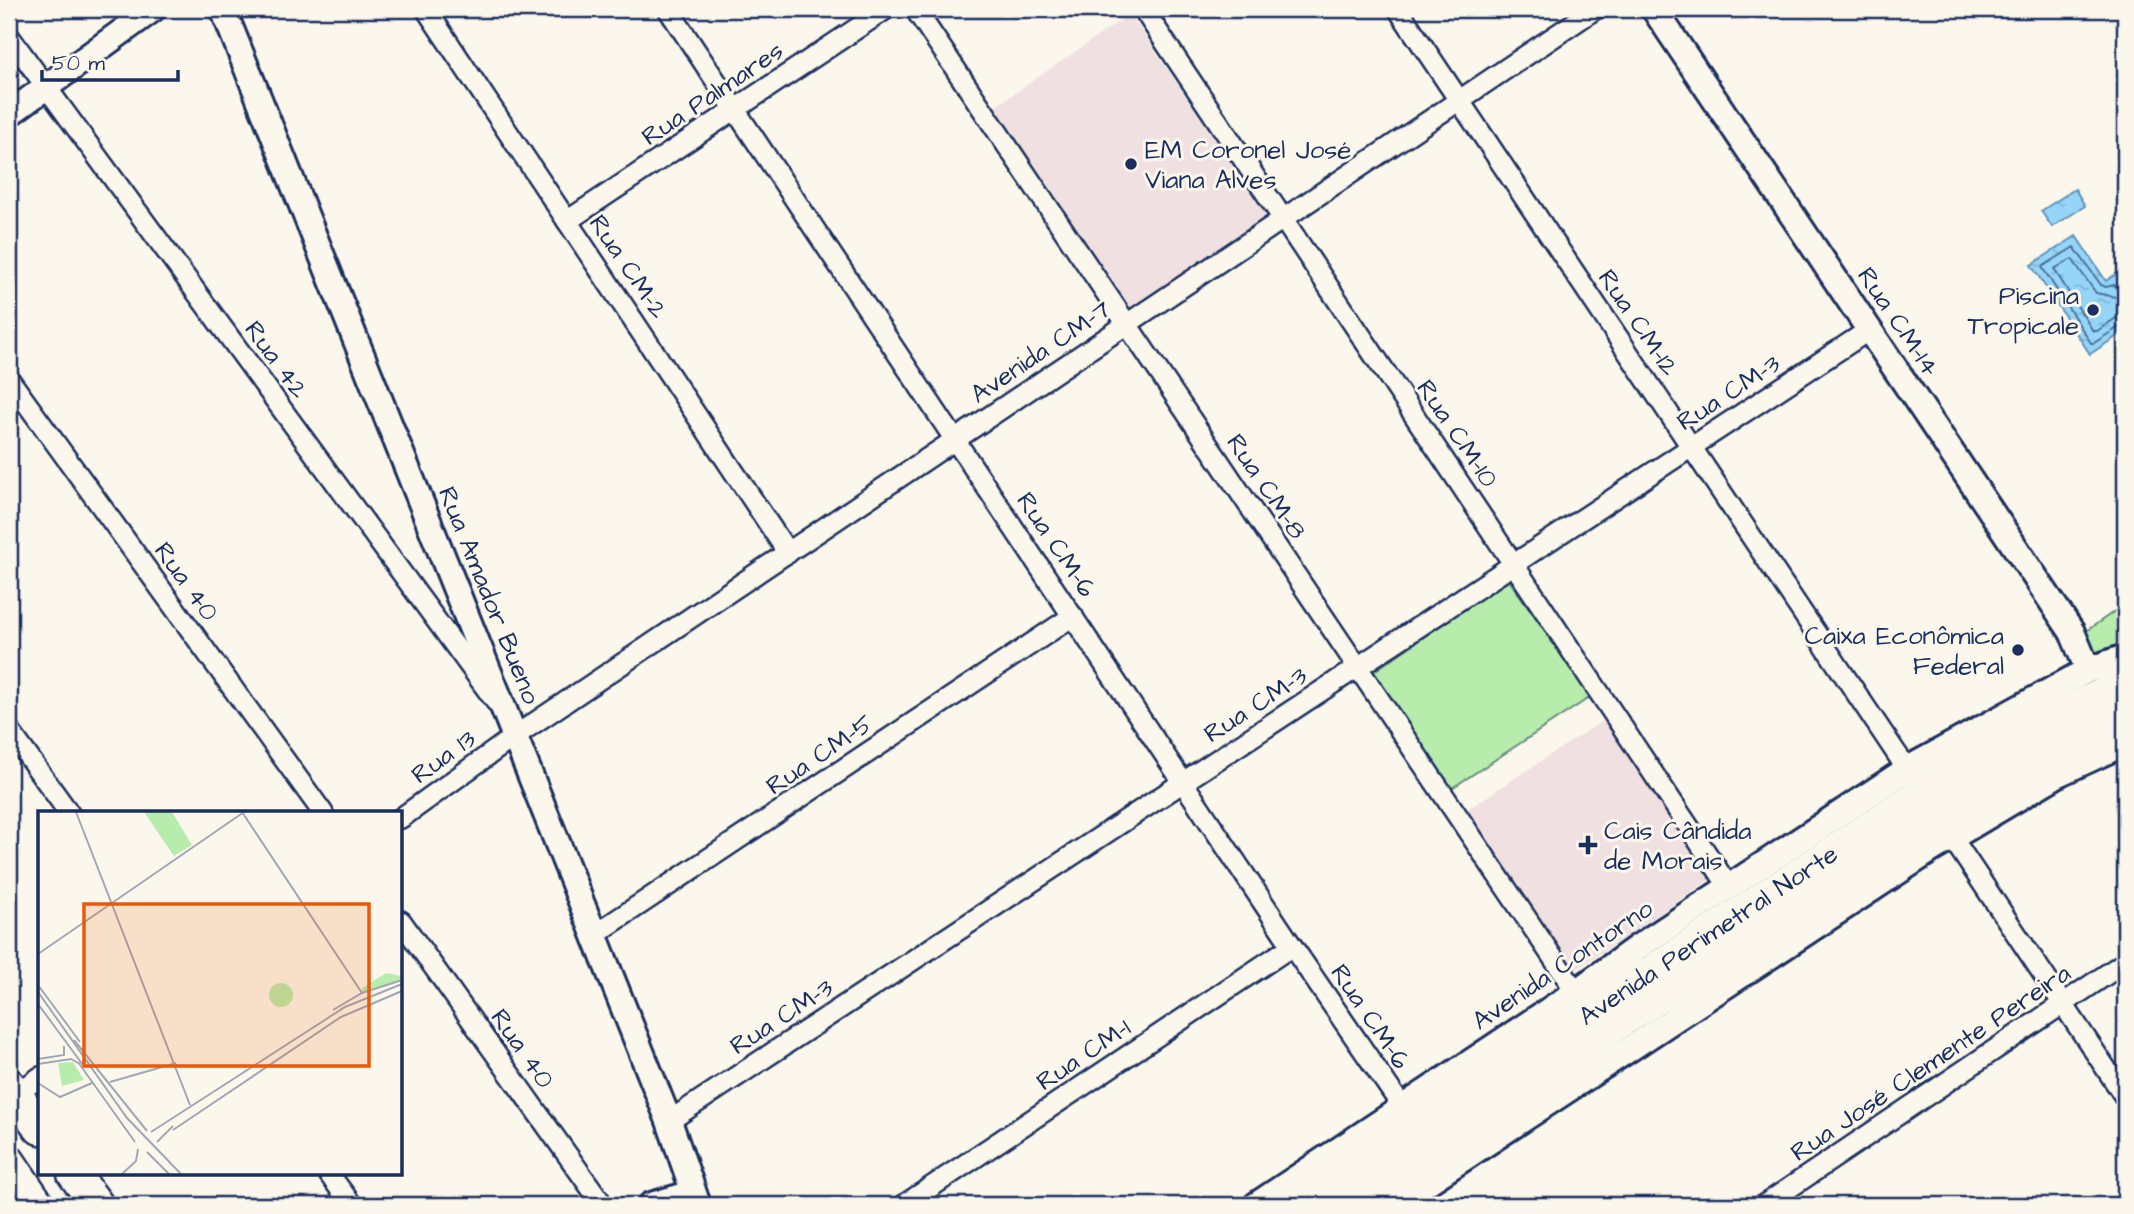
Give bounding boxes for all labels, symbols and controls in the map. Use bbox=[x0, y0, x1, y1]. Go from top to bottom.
street label: Rua Palmares bbox=[634, 33, 791, 155]
scale bar bbox=[42, 38, 178, 82]
text: 50 m bbox=[52, 49, 106, 78]
place label: EM Coronel José Viana Alves bbox=[1145, 132, 1351, 198]
marker: EM Coronel José Viana Alves bbox=[1123, 156, 1139, 172]
street label: Rua CM-2 bbox=[580, 207, 676, 326]
street label: Rua CM-14 bbox=[1848, 260, 1948, 383]
street label: Rua CM-12 bbox=[1589, 262, 1687, 383]
place label: Piscina Tropicale bbox=[1968, 278, 2079, 344]
street label: Avenida CM-7 bbox=[963, 292, 1118, 412]
marker: Piscina Tropicale bbox=[2085, 302, 2101, 318]
street label: Rua 42 bbox=[236, 313, 317, 406]
street label: Rua CM-3 bbox=[1670, 346, 1787, 440]
street label: Rua CM-10 bbox=[1408, 372, 1507, 495]
street label: Rua CM-8 bbox=[1218, 427, 1315, 547]
street label: Rua Amador Bueno bbox=[429, 481, 549, 710]
street label: Rua CM-6 bbox=[1008, 485, 1105, 604]
street label: Rua 40 bbox=[145, 535, 227, 628]
place label: Caixa Econômica Federal bbox=[1805, 618, 2004, 684]
marker: Caixa Econômica Federal bbox=[2010, 642, 2026, 658]
street label: Rua CM-3 bbox=[1197, 658, 1314, 752]
street label: Rua CM-5 bbox=[759, 706, 880, 804]
street label: Rua 13 bbox=[404, 721, 483, 793]
inset map bbox=[38, 811, 402, 1176]
place label: Cais Cândida de Morais bbox=[1604, 813, 1752, 879]
marker: Cais Cândida de Morais bbox=[1578, 835, 1598, 855]
street label: Avenida Perimetral Norte bbox=[1572, 836, 1845, 1034]
street label: Avenida Contorno bbox=[1465, 891, 1661, 1039]
street label: Rua José Clemente Pereira bbox=[1783, 955, 2078, 1170]
street label: Rua CM-6 bbox=[1322, 957, 1419, 1076]
street label: Rua CM-3 bbox=[723, 970, 840, 1064]
street label: Rua 40 bbox=[482, 1002, 563, 1096]
street label: Rua CM-1 bbox=[1029, 1010, 1138, 1100]

